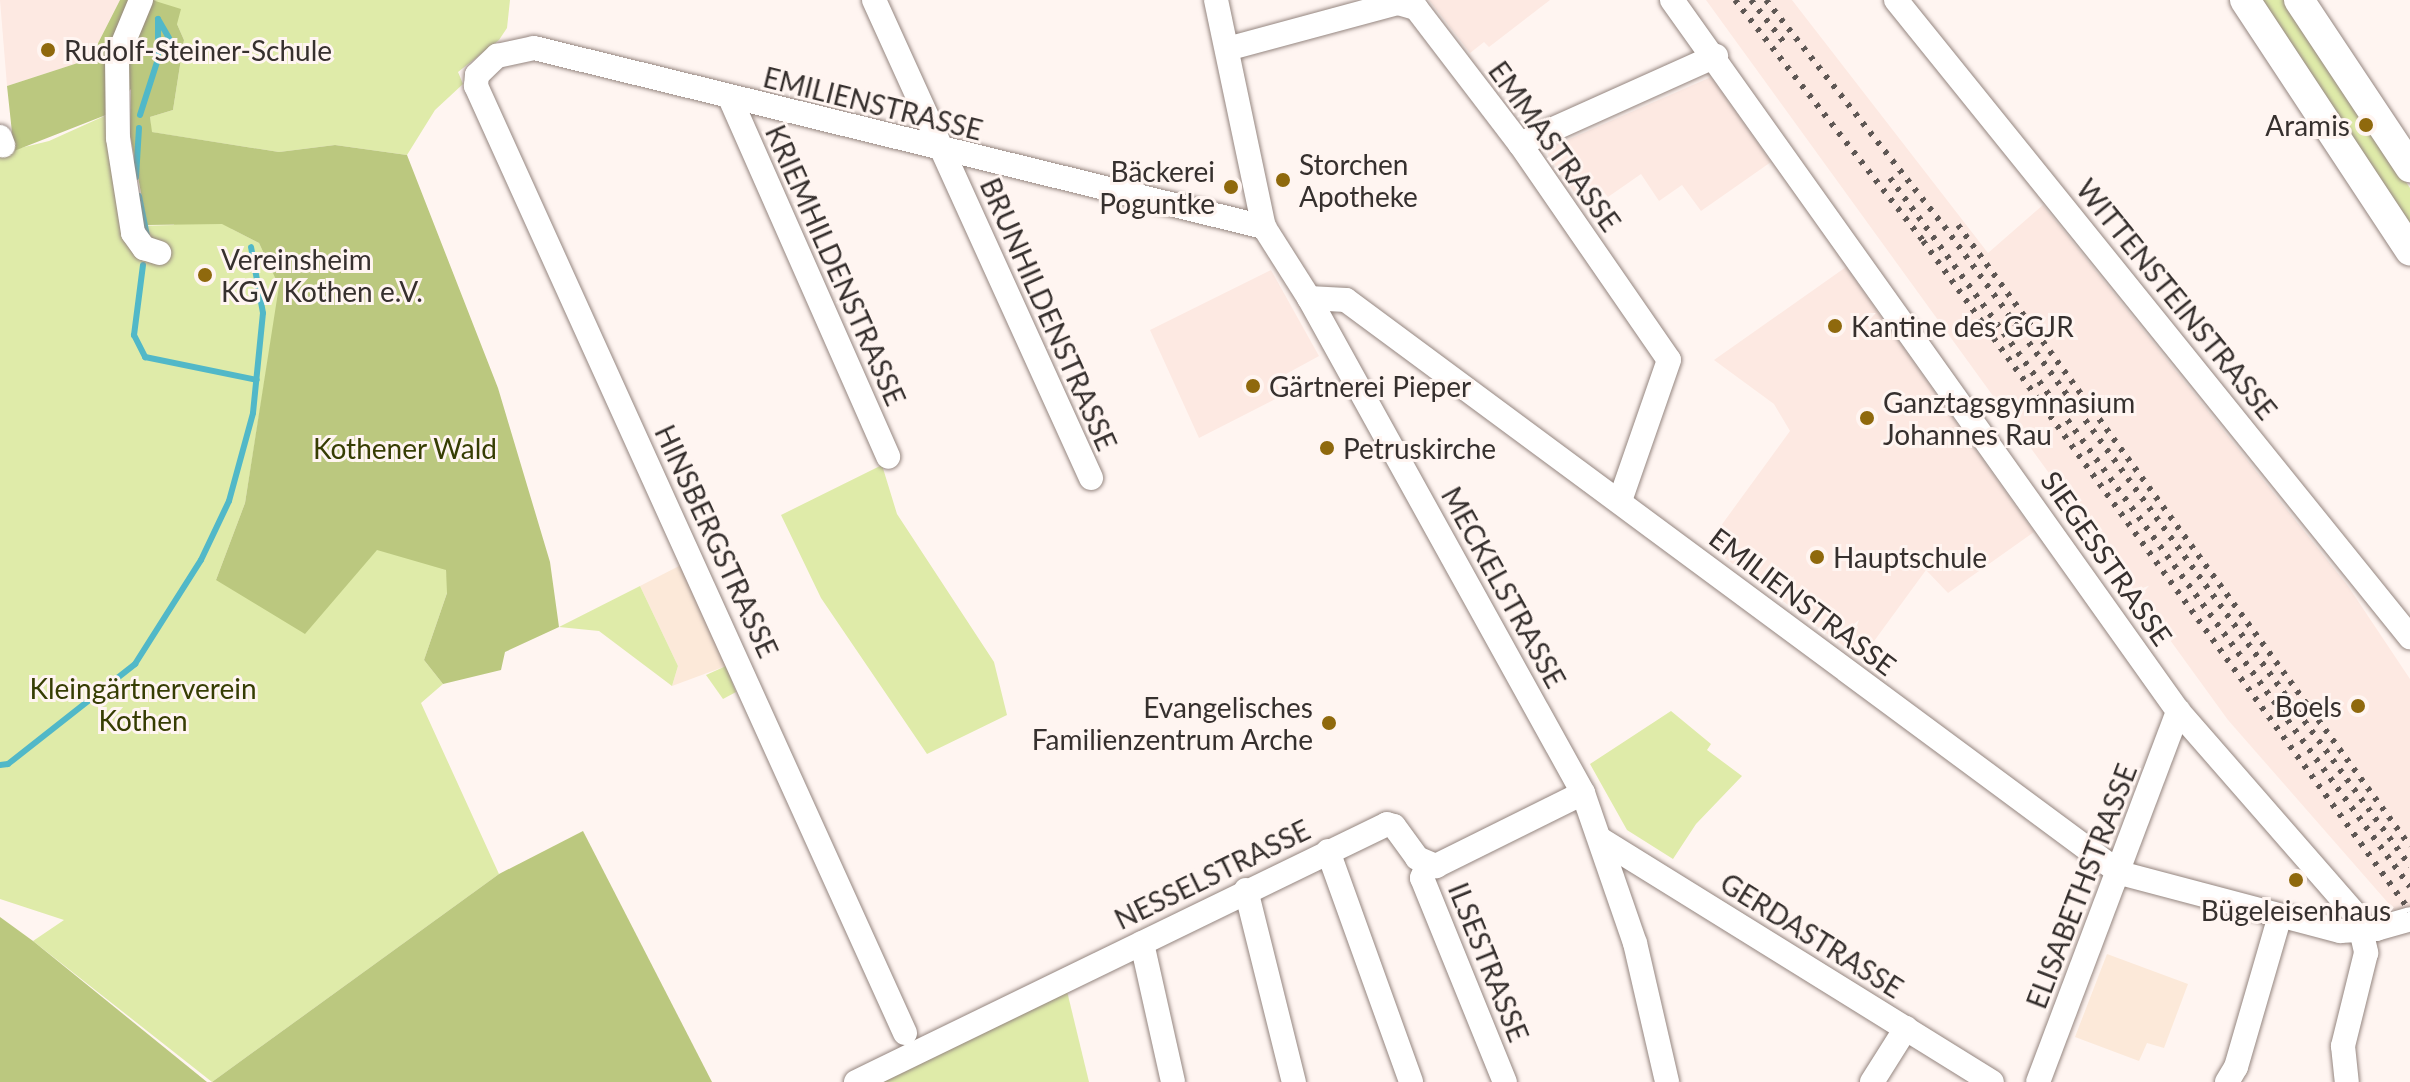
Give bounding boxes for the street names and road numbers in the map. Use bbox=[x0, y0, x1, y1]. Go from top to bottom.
street label: EMMASTRASSE bbox=[1482, 54, 1628, 238]
street label: EMILIENSTRASSE bbox=[760, 60, 986, 146]
street label: KRIEMHILDENSTRASSE bbox=[759, 120, 913, 410]
street label: WITTENSTEINSTRASSE bbox=[2070, 172, 2284, 426]
street label: BRUNHILDENSTRASSE bbox=[974, 173, 1124, 455]
street label: HINSBERGSTRASSE bbox=[648, 419, 786, 663]
street label: SIEGESSTRASSE bbox=[2034, 464, 2180, 652]
street label: MECKELSTRASSE bbox=[1435, 481, 1573, 693]
street label: EMILIENSTRASSE bbox=[1703, 520, 1903, 682]
street label: ELISABETHSTRASSE bbox=[2019, 759, 2143, 1013]
street label: NESSELSTRASSE bbox=[1109, 812, 1315, 936]
street label: GERDASTRASSE bbox=[1715, 865, 1909, 1005]
street label: ILSESTRASSE bbox=[1442, 878, 1536, 1046]

